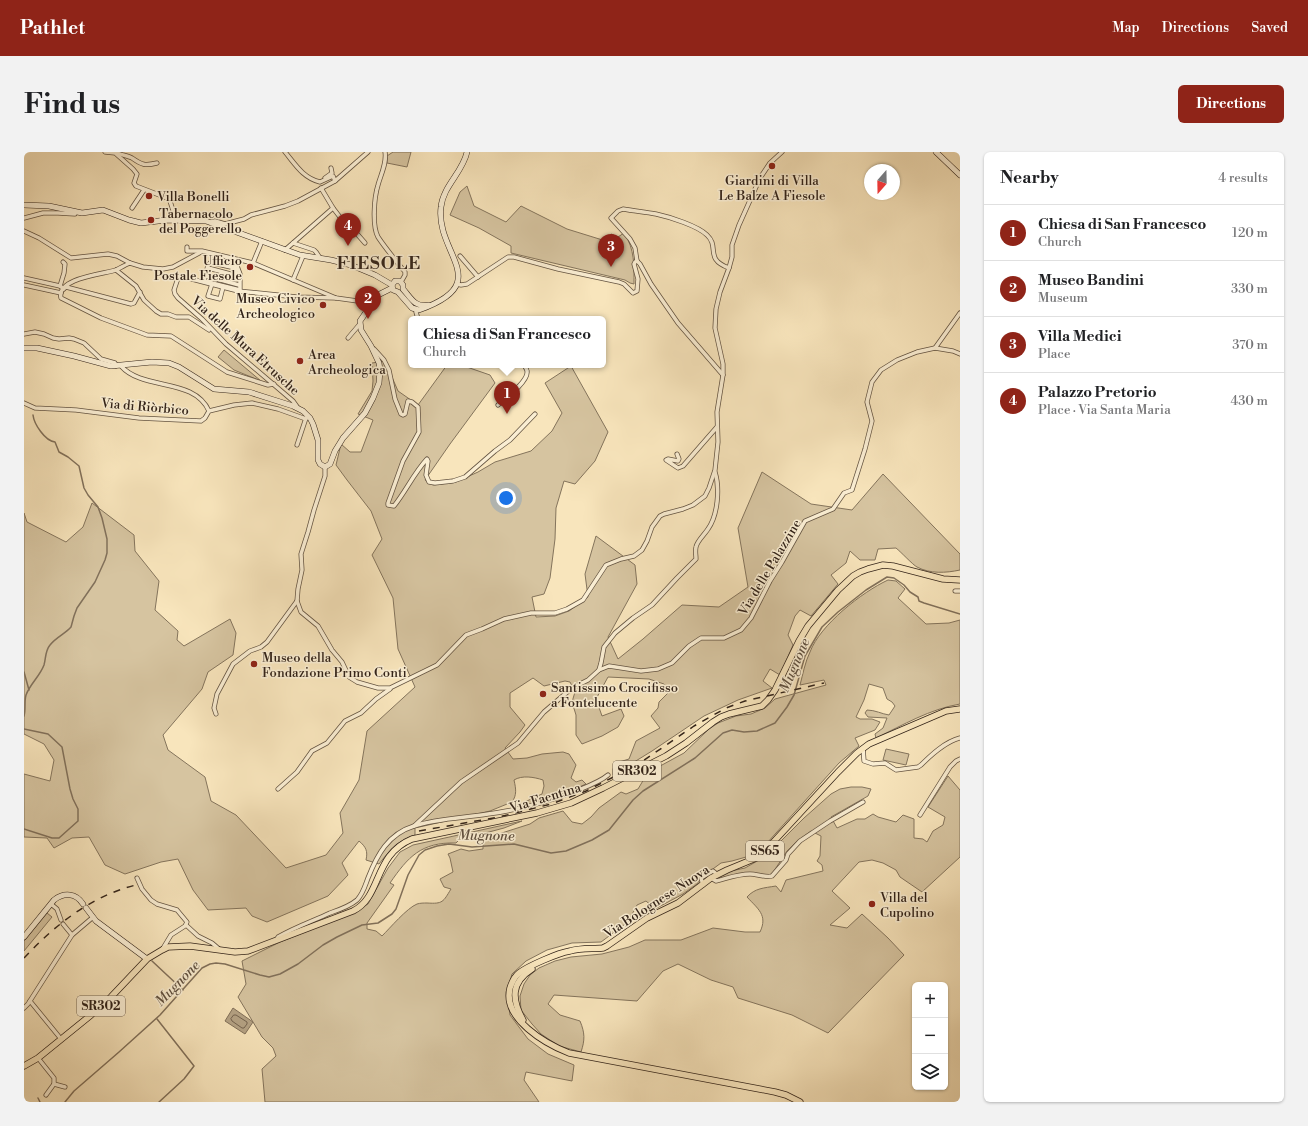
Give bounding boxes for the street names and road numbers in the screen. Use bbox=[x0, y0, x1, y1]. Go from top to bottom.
street label: Via delle Mura Etrusche bbox=[187, 292, 303, 399]
street label: Via di Riòrbico bbox=[99, 395, 190, 419]
street label: Via delle Palazzine bbox=[734, 516, 805, 619]
road number: SR302 bbox=[613, 761, 661, 781]
street label: Via Faentina bbox=[507, 779, 583, 817]
road number: SS65 bbox=[746, 841, 784, 861]
street label: Via Bolognese Nuova bbox=[600, 861, 713, 942]
road number: SR302 bbox=[77, 996, 125, 1016]

